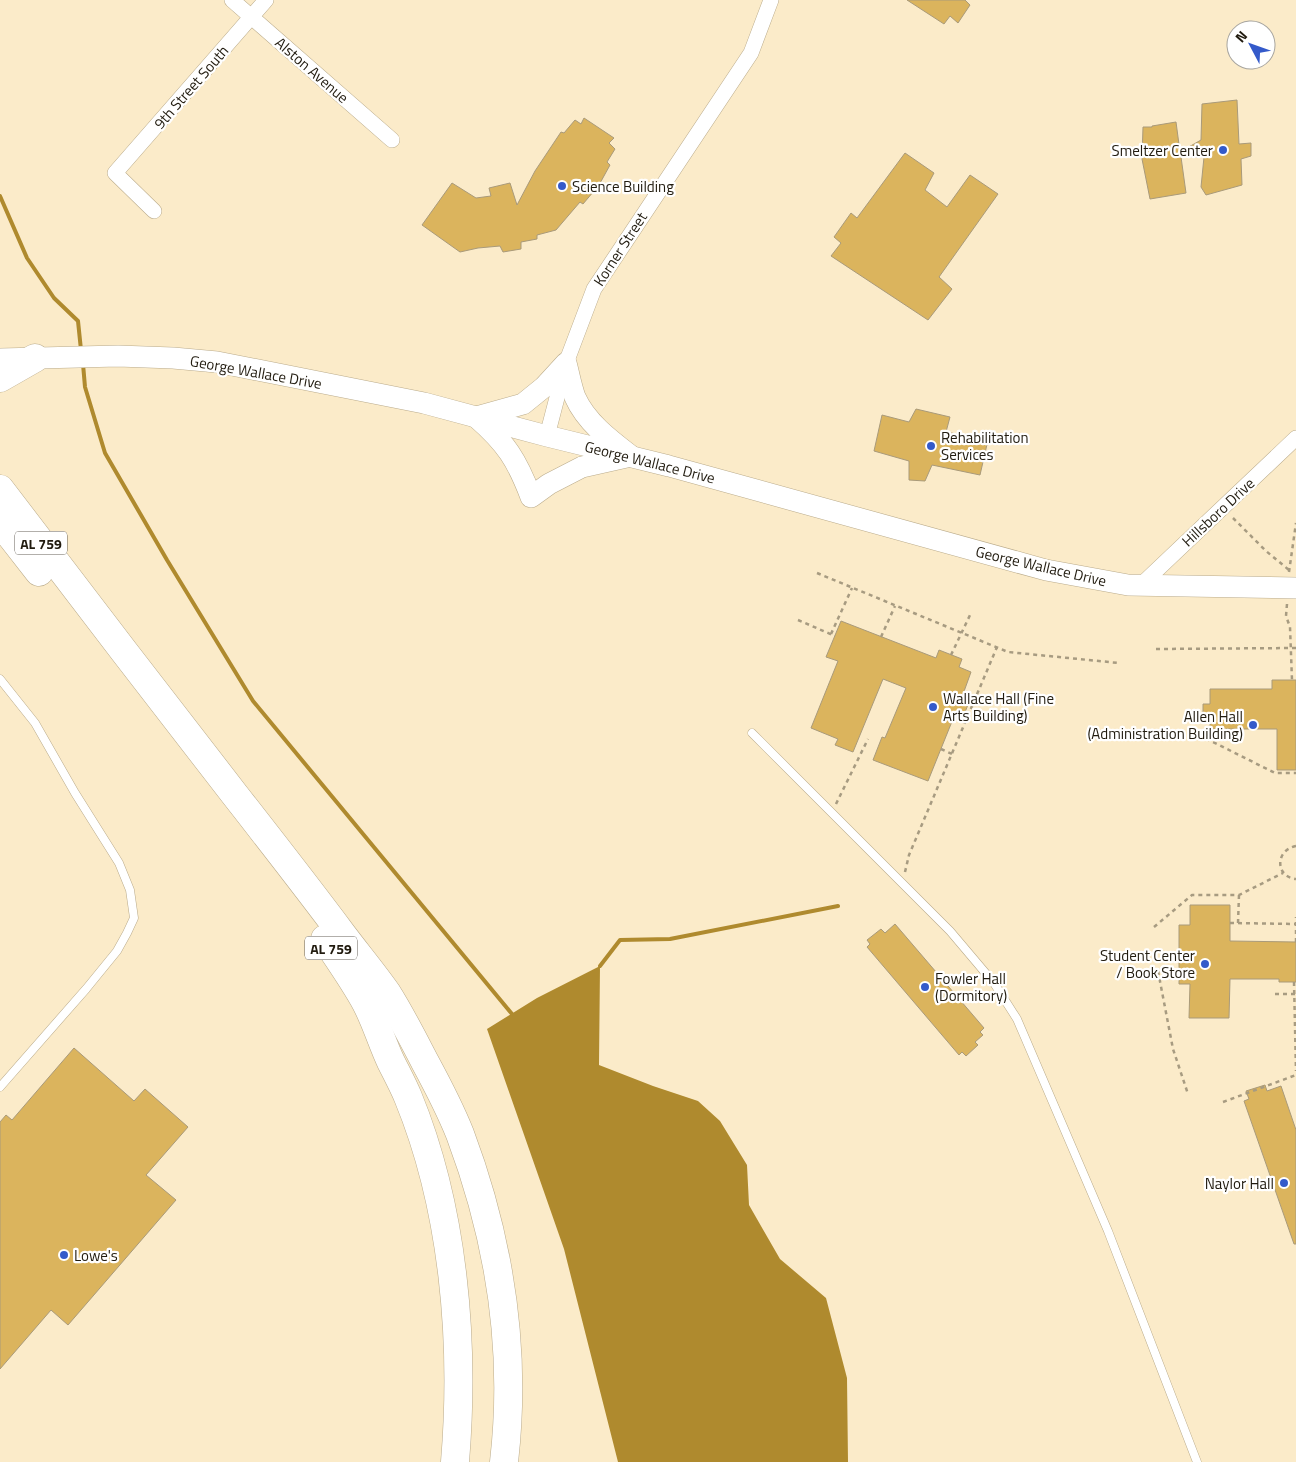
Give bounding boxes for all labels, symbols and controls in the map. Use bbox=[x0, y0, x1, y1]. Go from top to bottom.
north arrow bbox=[1226, 20, 1276, 70]
text: N bbox=[1230, 26, 1252, 47]
street label: Alston Avenue bbox=[270, 32, 354, 108]
street label: 9th Street South bbox=[148, 40, 234, 134]
place label: Smeltzer Center bbox=[1112, 139, 1213, 162]
marker: Smeltzer Center bbox=[1217, 144, 1229, 156]
place label: Science Building bbox=[572, 175, 674, 198]
marker: Science Building bbox=[556, 180, 568, 192]
street label: Korner Street bbox=[587, 207, 653, 291]
street label: George Wallace Drive bbox=[188, 349, 324, 395]
place label: Rehabilitation Services bbox=[941, 426, 1028, 466]
street label: George Wallace Drive bbox=[582, 435, 718, 489]
marker: Rehabilitation Services bbox=[925, 440, 937, 452]
street label: Hillsboro Drive bbox=[1176, 472, 1260, 552]
road number: AL 759 bbox=[15, 532, 67, 554]
street label: George Wallace Drive bbox=[973, 540, 1109, 592]
place label: Wallace Hall (Fine Arts Building) bbox=[943, 687, 1054, 727]
marker: Wallace Hall (Fine Arts Building) bbox=[927, 701, 939, 713]
place label: Allen Hall (Administration Building) bbox=[1087, 705, 1243, 745]
marker: Allen Hall (Administration Building) bbox=[1247, 719, 1259, 731]
road number: AL 759 bbox=[305, 936, 357, 960]
place label: Student Center / Book Store bbox=[1100, 944, 1195, 984]
marker: Student Center / Book Store bbox=[1199, 958, 1211, 970]
place label: Fowler Hall (Dormitory) bbox=[935, 967, 1007, 1007]
marker: Fowler Hall (Dormitory) bbox=[919, 981, 931, 993]
place label: Naylor Hall bbox=[1205, 1172, 1274, 1195]
marker: Naylor Hall bbox=[1278, 1177, 1290, 1189]
place label: Lowe's bbox=[74, 1244, 118, 1267]
marker: Lowe's bbox=[58, 1249, 70, 1261]

